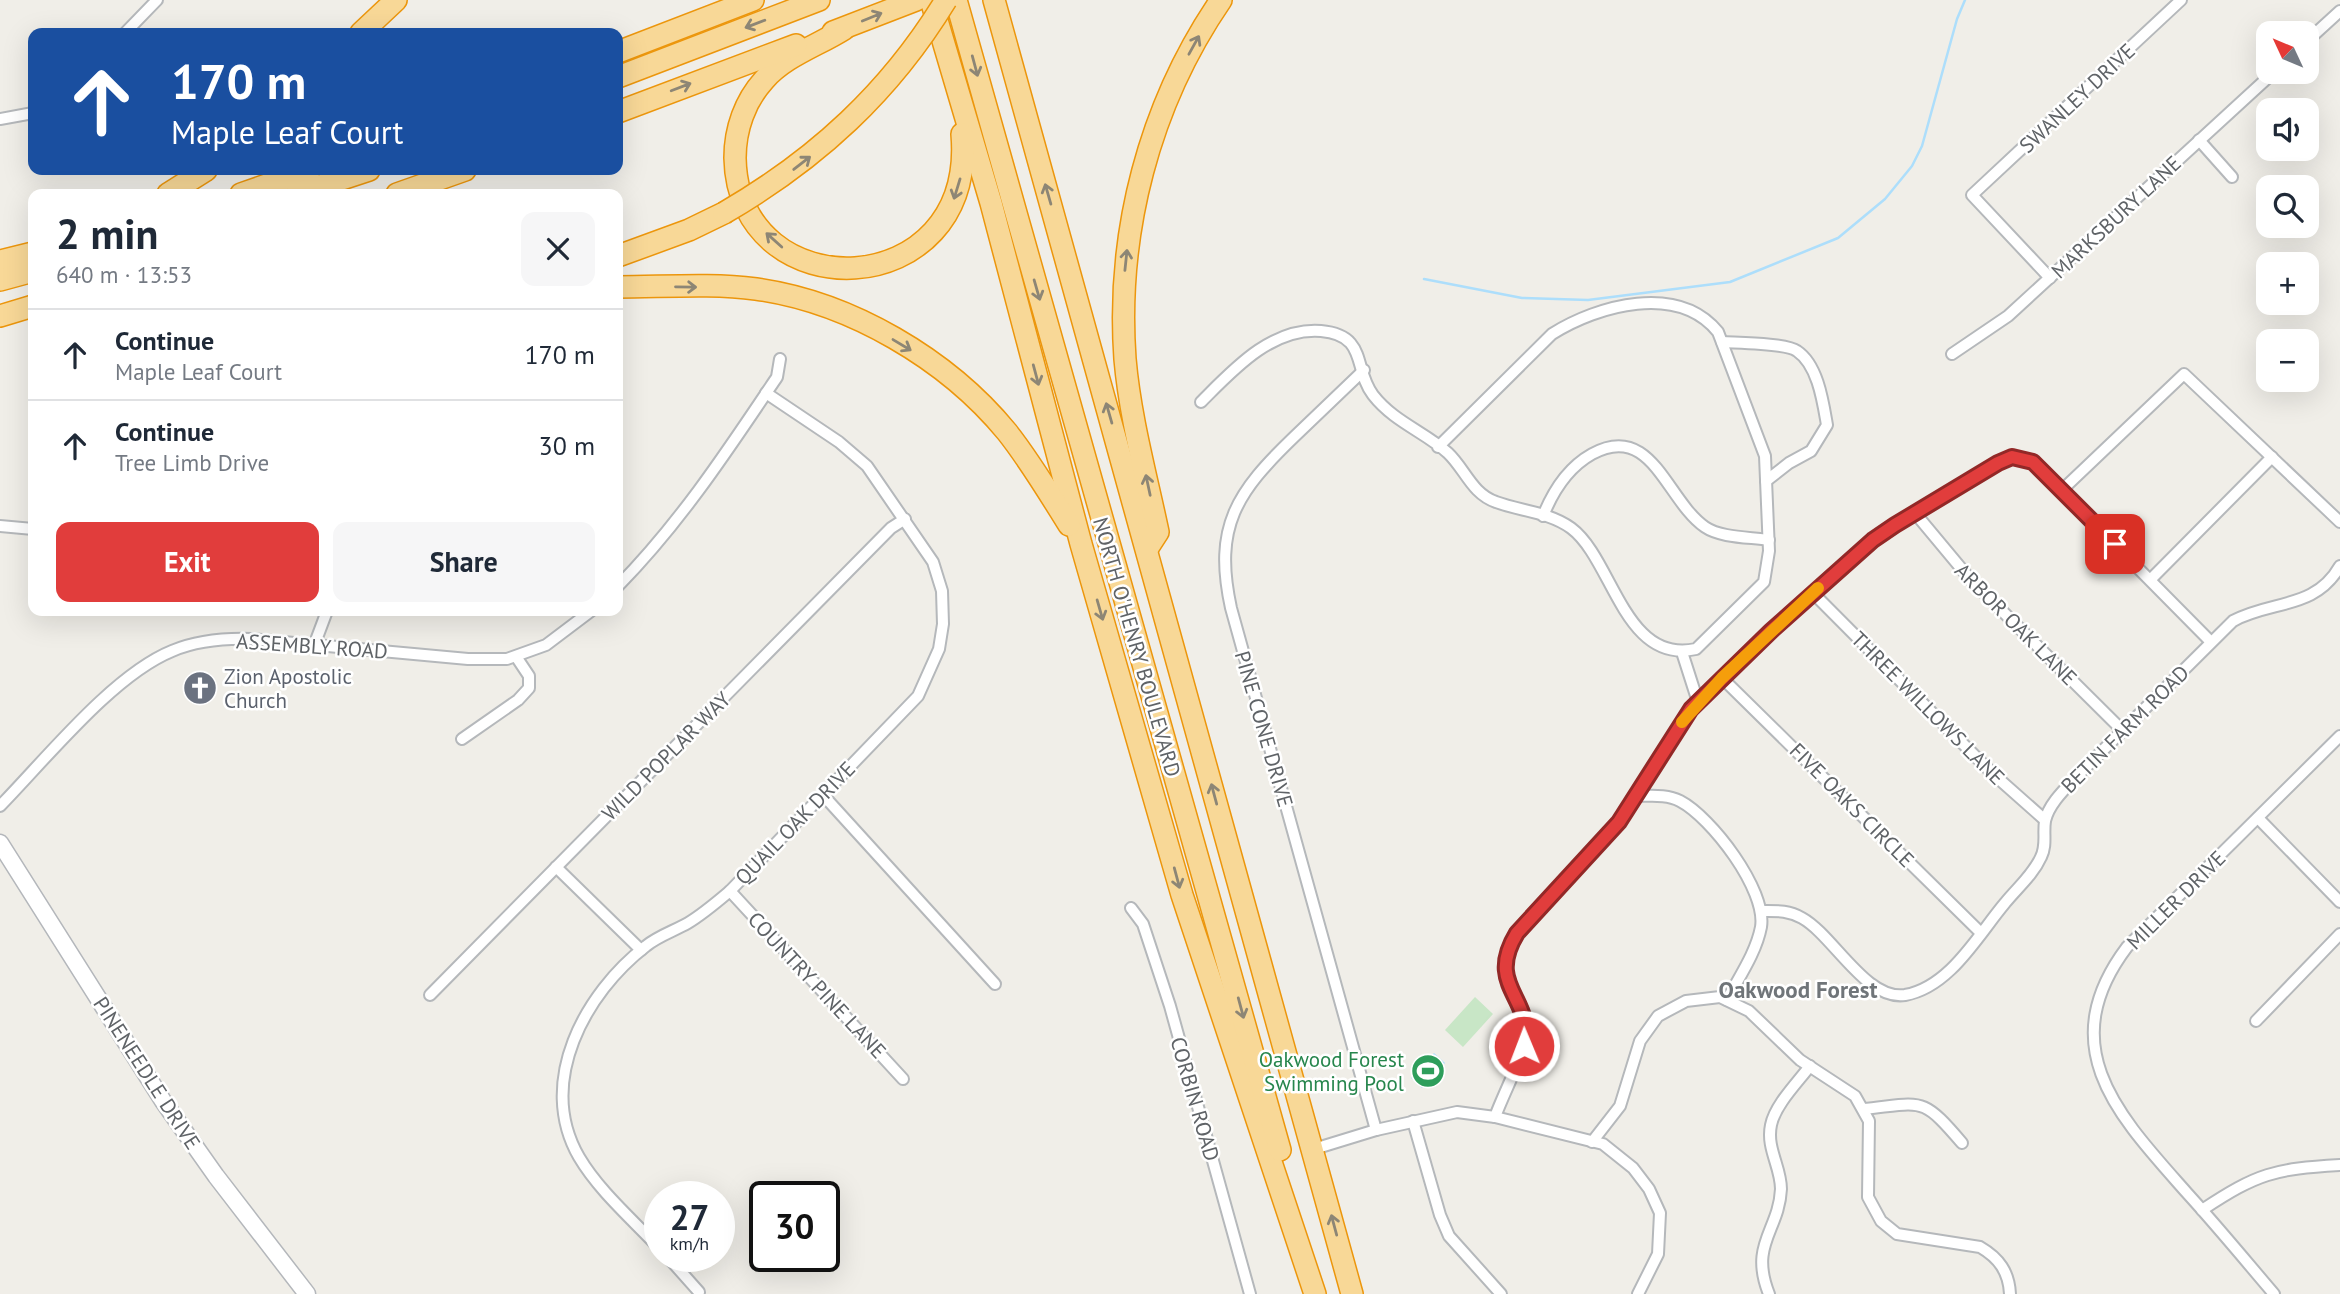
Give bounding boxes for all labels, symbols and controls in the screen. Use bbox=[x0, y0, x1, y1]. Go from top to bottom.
one-way arrow bbox=[861, 10, 882, 23]
one-way arrow bbox=[745, 19, 767, 32]
north arrow bbox=[2256, 21, 2319, 84]
map controls bbox=[2256, 21, 2319, 392]
one-way arrow bbox=[1187, 35, 1201, 55]
street label: SWANLEY DRIVE bbox=[2013, 37, 2141, 159]
text: 170 m bbox=[171, 49, 306, 113]
one-way arrow bbox=[969, 55, 982, 77]
icon: ahead bbox=[56, 56, 147, 147]
one-way arrow bbox=[670, 80, 692, 93]
button: sound bbox=[2256, 98, 2319, 161]
text: Maple Leaf Court bbox=[171, 111, 403, 153]
street label: MARKSBURY LANE bbox=[2045, 150, 2187, 284]
one-way arrow bbox=[792, 155, 811, 170]
button: search bbox=[2256, 175, 2319, 238]
one-way arrow bbox=[950, 177, 963, 199]
one-way arrow bbox=[1040, 183, 1053, 205]
text: 2 min bbox=[56, 206, 158, 261]
button: close bbox=[521, 212, 595, 286]
one-way arrow bbox=[765, 232, 783, 248]
one-way arrow bbox=[1120, 249, 1133, 272]
button: + bbox=[2256, 252, 2319, 315]
text: 640 m · 13:53 bbox=[56, 260, 192, 289]
one-way arrow bbox=[1031, 278, 1044, 301]
one-way arrow bbox=[674, 280, 697, 294]
text: Continue bbox=[115, 324, 214, 357]
button: − bbox=[2256, 329, 2319, 392]
icon: ahead bbox=[56, 336, 94, 374]
text: 170 m bbox=[524, 338, 595, 371]
one-way arrow bbox=[892, 338, 912, 352]
text: Maple Leaf Court bbox=[115, 357, 282, 386]
one-way arrow bbox=[1030, 363, 1043, 386]
one-way arrow bbox=[1101, 402, 1114, 424]
text: Continue bbox=[115, 415, 214, 448]
icon: ahead bbox=[56, 427, 94, 465]
text: 30 m bbox=[539, 429, 595, 462]
text: Tree Limb Drive bbox=[115, 448, 269, 477]
one-way arrow bbox=[1140, 474, 1154, 497]
street label: NORTH O'HENRY BOULEVARD bbox=[1087, 514, 1187, 780]
pin bbox=[2085, 514, 2145, 574]
button: Exit bbox=[56, 522, 319, 602]
button: Share bbox=[333, 522, 595, 602]
icon: arrive bbox=[2096, 525, 2134, 563]
street label: ARBOR OAK LANE bbox=[1949, 557, 2083, 691]
one-way arrow bbox=[1094, 599, 1107, 621]
street label: THREE WILLOWS LANE bbox=[1845, 625, 2011, 791]
street label: ASSEMBLY ROAD bbox=[235, 627, 389, 665]
street label: PINE CONE DRIVE bbox=[1229, 648, 1299, 810]
street label: BETIN FARM ROAD bbox=[2055, 659, 2195, 799]
place label: Zion Apostolic Church bbox=[224, 663, 352, 714]
church icon: Zion Apostolic Church bbox=[181, 669, 219, 707]
street label: WILD POPLAR WAY bbox=[596, 686, 736, 826]
street label: FIVE OAKS CIRCLE bbox=[1784, 737, 1920, 873]
street label: QUAIL OAK DRIVE bbox=[729, 756, 861, 890]
one-way arrow bbox=[1206, 783, 1219, 805]
street label: MILLER DRIVE bbox=[2121, 845, 2231, 955]
one-way arrow bbox=[1172, 867, 1185, 889]
street label: COUNTRY PINE LANE bbox=[742, 906, 892, 1064]
district label: Oakwood Forest bbox=[1719, 975, 1877, 1004]
street label: PINENEEDLE DRIVE bbox=[88, 991, 206, 1155]
one-way arrow bbox=[1235, 997, 1248, 1019]
position arrow bbox=[1487, 1009, 1561, 1083]
street label: CORBIN ROAD bbox=[1164, 1034, 1226, 1164]
place label: Oakwood Forest Swimming Pool bbox=[1259, 1046, 1404, 1097]
sports icon: Oakwood Forest Swimming Pool bbox=[1409, 1052, 1447, 1090]
speed limit sign: 30 bbox=[749, 1181, 840, 1272]
text: 27 bbox=[670, 1194, 709, 1240]
one-way arrow bbox=[1327, 1214, 1340, 1237]
text: km/h bbox=[670, 1232, 709, 1255]

